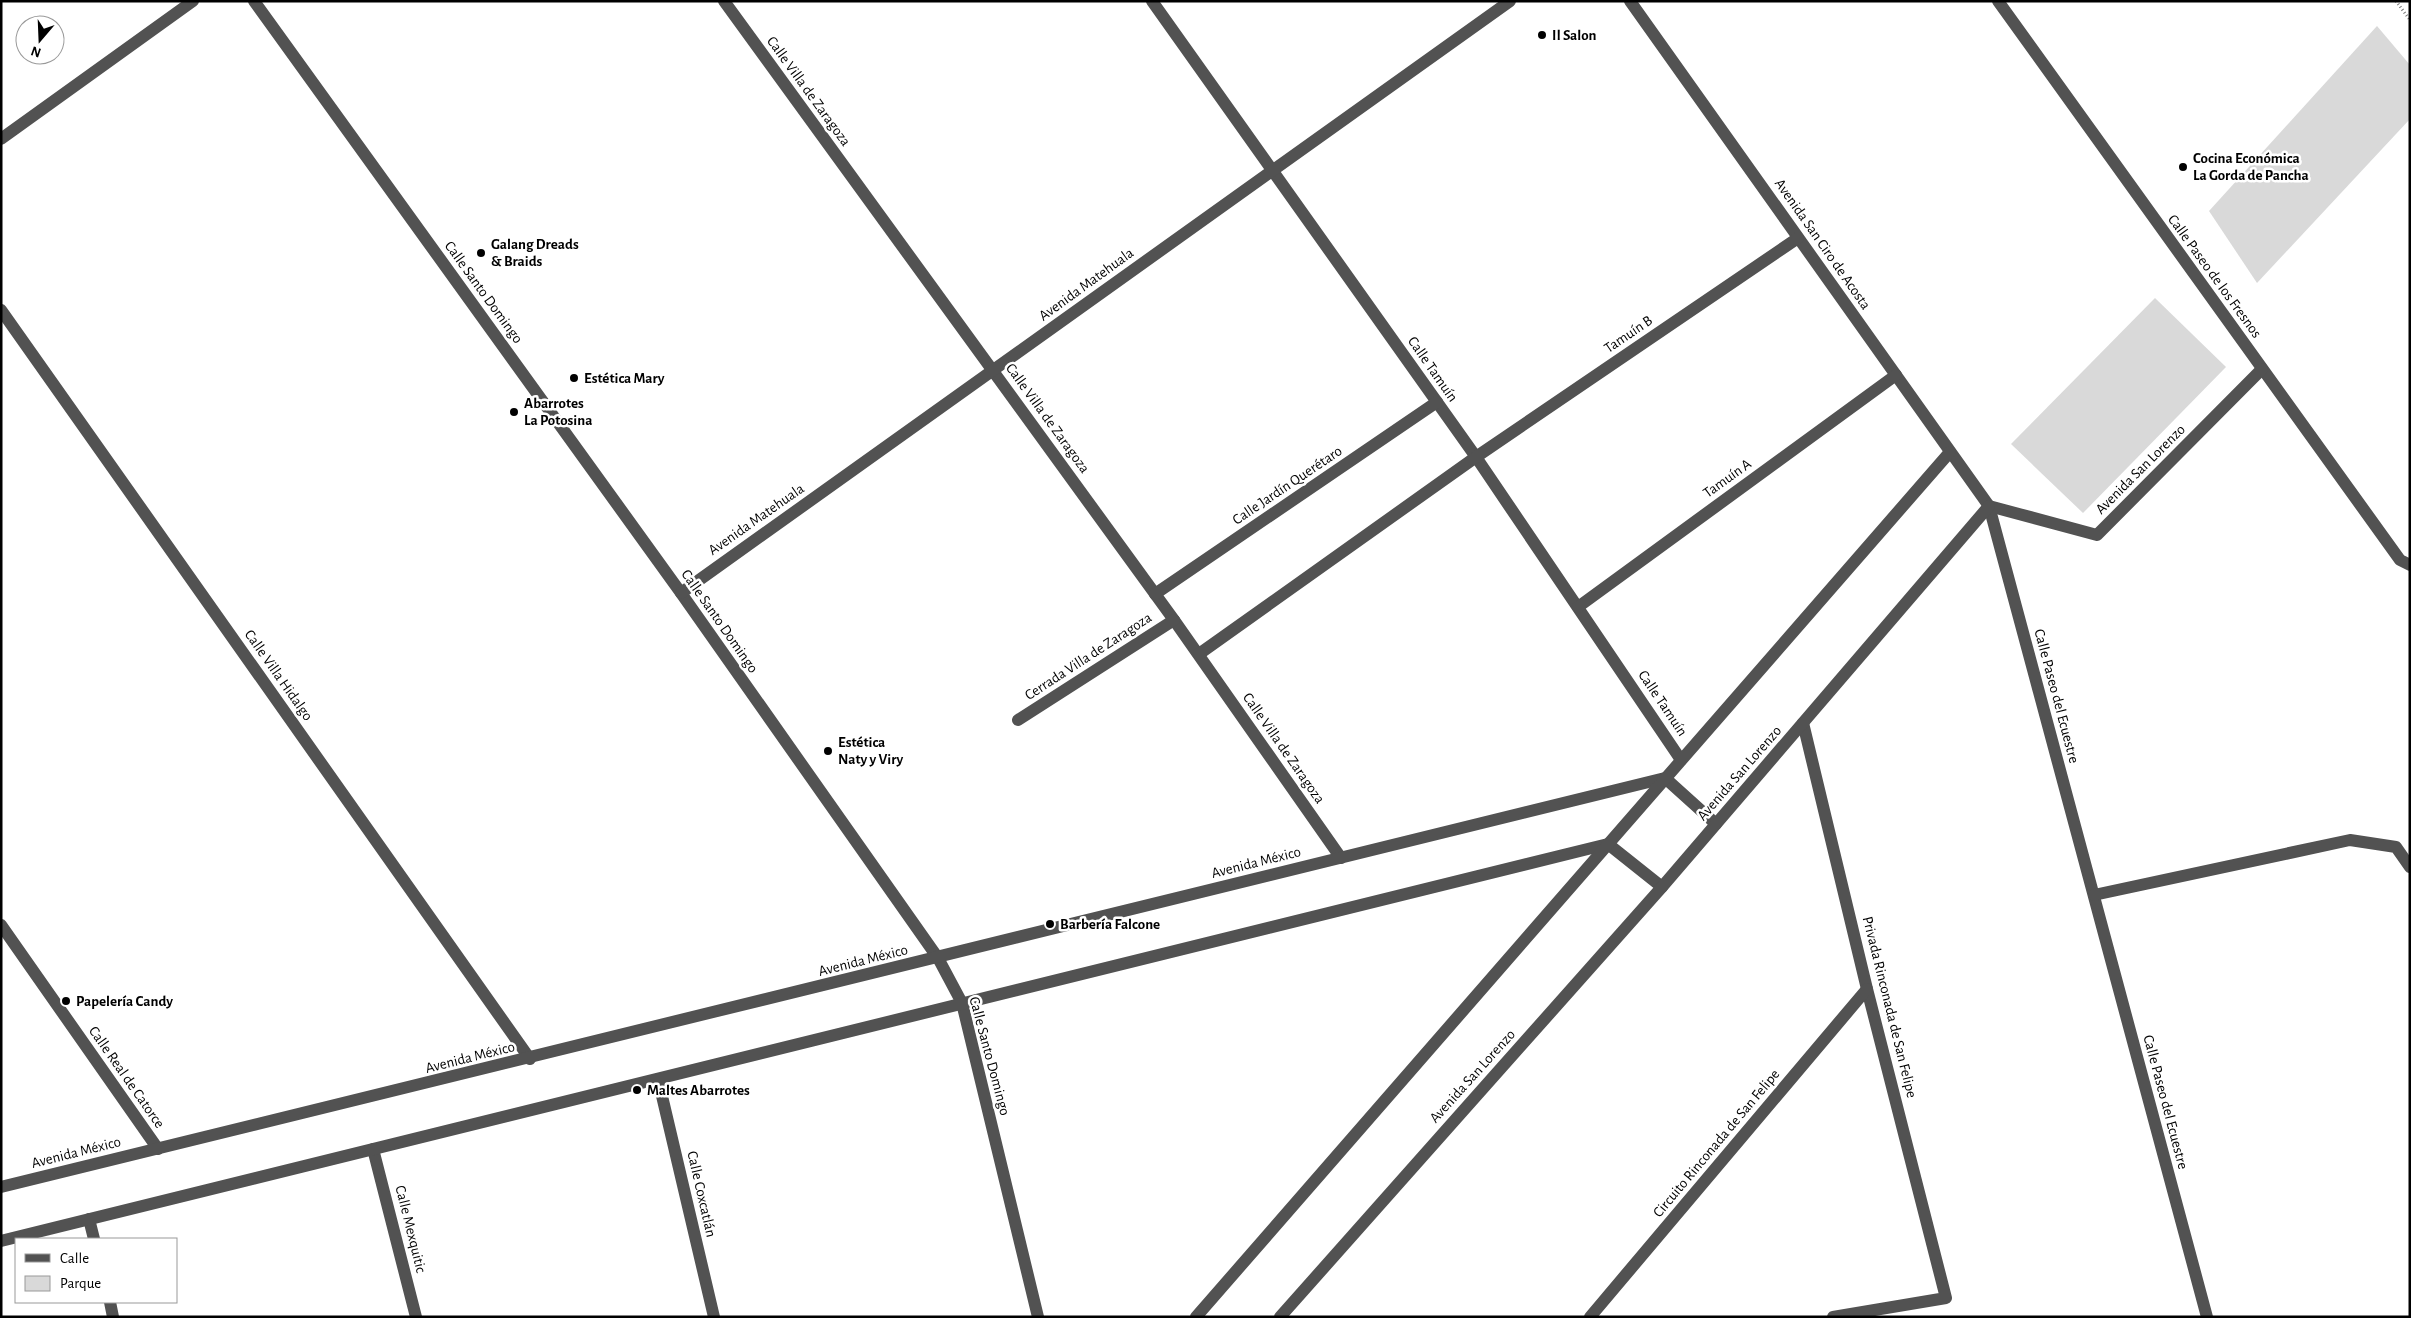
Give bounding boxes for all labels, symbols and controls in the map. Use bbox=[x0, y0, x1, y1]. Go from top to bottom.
north arrow bbox=[15, 15, 65, 65]
place label: Il Salon bbox=[1552, 28, 1597, 43]
marker: Il Salon bbox=[1536, 29, 1548, 41]
street label: Calle Villa de Zaragoza bbox=[764, 34, 853, 149]
text: N bbox=[29, 43, 43, 60]
place label: Cocina Económica La Gorda de Pancha bbox=[2193, 151, 2309, 183]
marker: Cocina Económica La Gorda de Pancha bbox=[2177, 161, 2189, 173]
street label: Avenida San Ciro de Acosta bbox=[1772, 176, 1873, 312]
street label: Calle Paseo de los Fresnos bbox=[2165, 212, 2264, 341]
place label: Galang Dreads & Braids bbox=[491, 237, 579, 269]
street label: Calle Santo Domingo bbox=[442, 238, 526, 346]
street label: Avenida Matehuala bbox=[1036, 245, 1137, 324]
marker: Galang Dreads & Braids bbox=[475, 247, 487, 259]
street label: Tamuín B bbox=[1601, 313, 1655, 356]
street label: Calle Tamuín bbox=[1405, 334, 1460, 405]
street label: Calle Villa de Zaragoza bbox=[1003, 361, 1092, 476]
place label: Estética Mary bbox=[584, 371, 665, 386]
marker: Estética Mary bbox=[568, 372, 580, 384]
place label: Abarrotes La Potosina bbox=[524, 396, 592, 428]
marker: Abarrotes La Potosina bbox=[508, 406, 520, 418]
street label: Avenida San Lorenzo bbox=[2093, 422, 2188, 517]
street label: Calle Jardín Querétaro bbox=[1230, 443, 1345, 528]
street label: Tamuín A bbox=[1701, 456, 1754, 501]
street label: Avenida Matehuala bbox=[706, 481, 807, 558]
street label: Calle Santo Domingo bbox=[678, 567, 761, 676]
street label: Cerrada Villa de Zaragoza bbox=[1022, 610, 1154, 703]
street label: Calle Villa Hidalgo bbox=[242, 627, 316, 724]
street label: Calle Paseo del Ecuestre bbox=[2031, 627, 2082, 765]
street label: Calle Tamuín bbox=[1635, 668, 1690, 739]
street label: Calle Villa de Zaragoza bbox=[1240, 690, 1327, 806]
street label: Avenida San Lorenzo bbox=[1694, 723, 1784, 823]
place label: Estética Naty y Viry bbox=[838, 735, 903, 767]
marker: Estética Naty y Viry bbox=[822, 745, 834, 757]
street label: Avenida México bbox=[1210, 844, 1302, 881]
street label: Privada Rinconada de San Felipe bbox=[1860, 915, 1919, 1099]
place label: Barbería Falcone bbox=[1060, 917, 1160, 932]
marker: Barbería Falcone bbox=[1044, 918, 1056, 930]
street label: Avenida México bbox=[817, 942, 909, 979]
place label: Papelería Candy bbox=[76, 994, 173, 1009]
marker: Papelería Candy bbox=[60, 995, 72, 1007]
street label: Calle Santo Domingo bbox=[966, 995, 1013, 1117]
street label: Calle Real de Catorce bbox=[86, 1024, 167, 1131]
street label: Avenida San Lorenzo bbox=[1427, 1027, 1518, 1126]
street label: Calle Paseo del Ecuestre bbox=[2140, 1033, 2191, 1171]
street label: Avenida México bbox=[424, 1039, 516, 1076]
street label: Circuito Rinconada de San Felipe bbox=[1650, 1066, 1783, 1220]
place label: Maltes Abarrotes bbox=[647, 1083, 750, 1098]
marker: Maltes Abarrotes bbox=[631, 1084, 643, 1096]
street label: Avenida México bbox=[30, 1134, 122, 1171]
street label: Calle Coxcatlán bbox=[684, 1150, 719, 1239]
street label: Calle Mexquitic bbox=[392, 1184, 429, 1275]
legend bbox=[15, 1238, 178, 1303]
text: Calle bbox=[60, 1251, 89, 1266]
text: Parque bbox=[60, 1276, 101, 1291]

